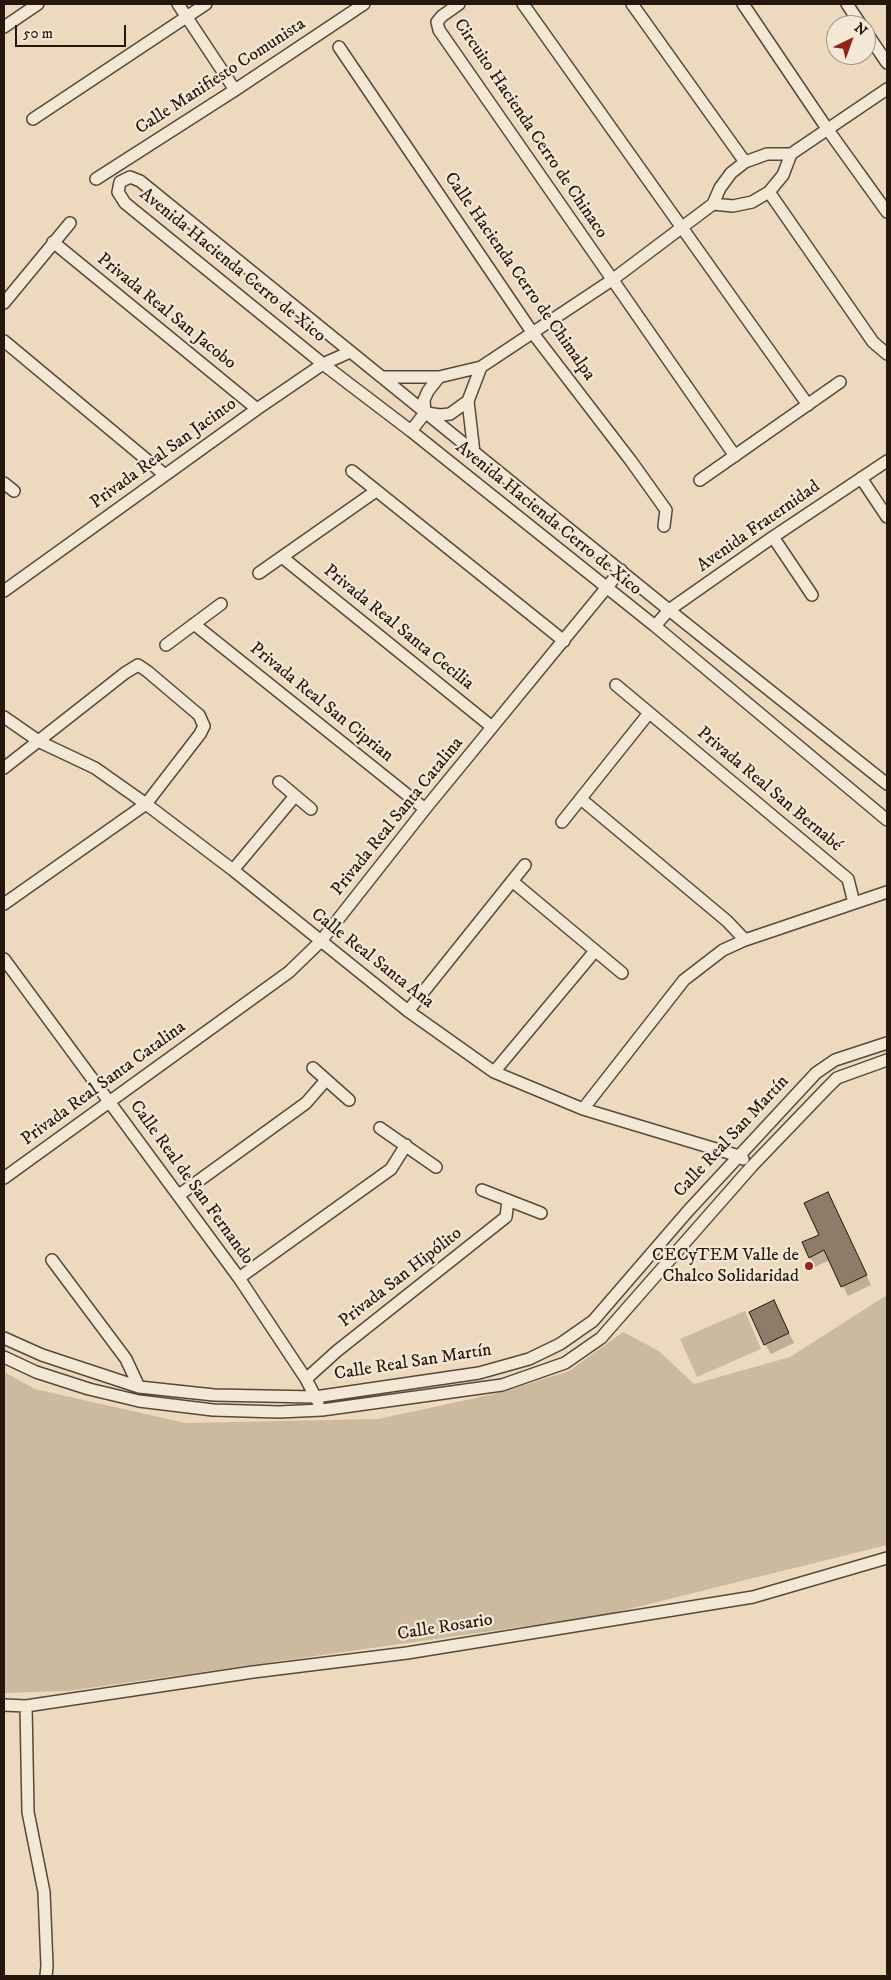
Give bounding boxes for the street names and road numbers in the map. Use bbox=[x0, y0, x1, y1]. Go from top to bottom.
street label: Calle Manifiesto Comunista bbox=[132, 14, 310, 140]
street label: Circuito Hacienda Cerro de Chinaco bbox=[448, 15, 612, 243]
street label: Calle Hacienda Cerro de Chimalpa bbox=[439, 169, 599, 385]
street label: Avenida Hacienda Cerro de Xico bbox=[135, 184, 329, 348]
street label: Privada Real San Jacobo bbox=[92, 249, 240, 375]
street label: Privada Real San Jacinto bbox=[87, 394, 241, 514]
street label: Avenida Hacienda Cerro de Xico bbox=[451, 437, 645, 601]
street label: Avenida Fraternidad bbox=[693, 477, 825, 577]
street label: Privada Real Santa Cecilia bbox=[318, 561, 478, 695]
street label: Privada Real San Ciprian bbox=[245, 638, 397, 768]
street label: Privada Real San Bernabé bbox=[692, 723, 846, 857]
street label: Privada Real Santa Catalina bbox=[327, 733, 469, 901]
street label: Calle Real Santa Ana bbox=[306, 904, 438, 1014]
street label: Privada Real Santa Catalina bbox=[18, 1017, 190, 1151]
street label: Calle Real San Martín bbox=[670, 1072, 794, 1202]
street label: Calle Real de San Fernando bbox=[124, 1097, 258, 1269]
street label: Privada San Hipólito bbox=[335, 1223, 467, 1333]
street label: Calle Real San Martín bbox=[333, 1340, 493, 1386]
street label: Calle Rosario bbox=[396, 1610, 494, 1646]

